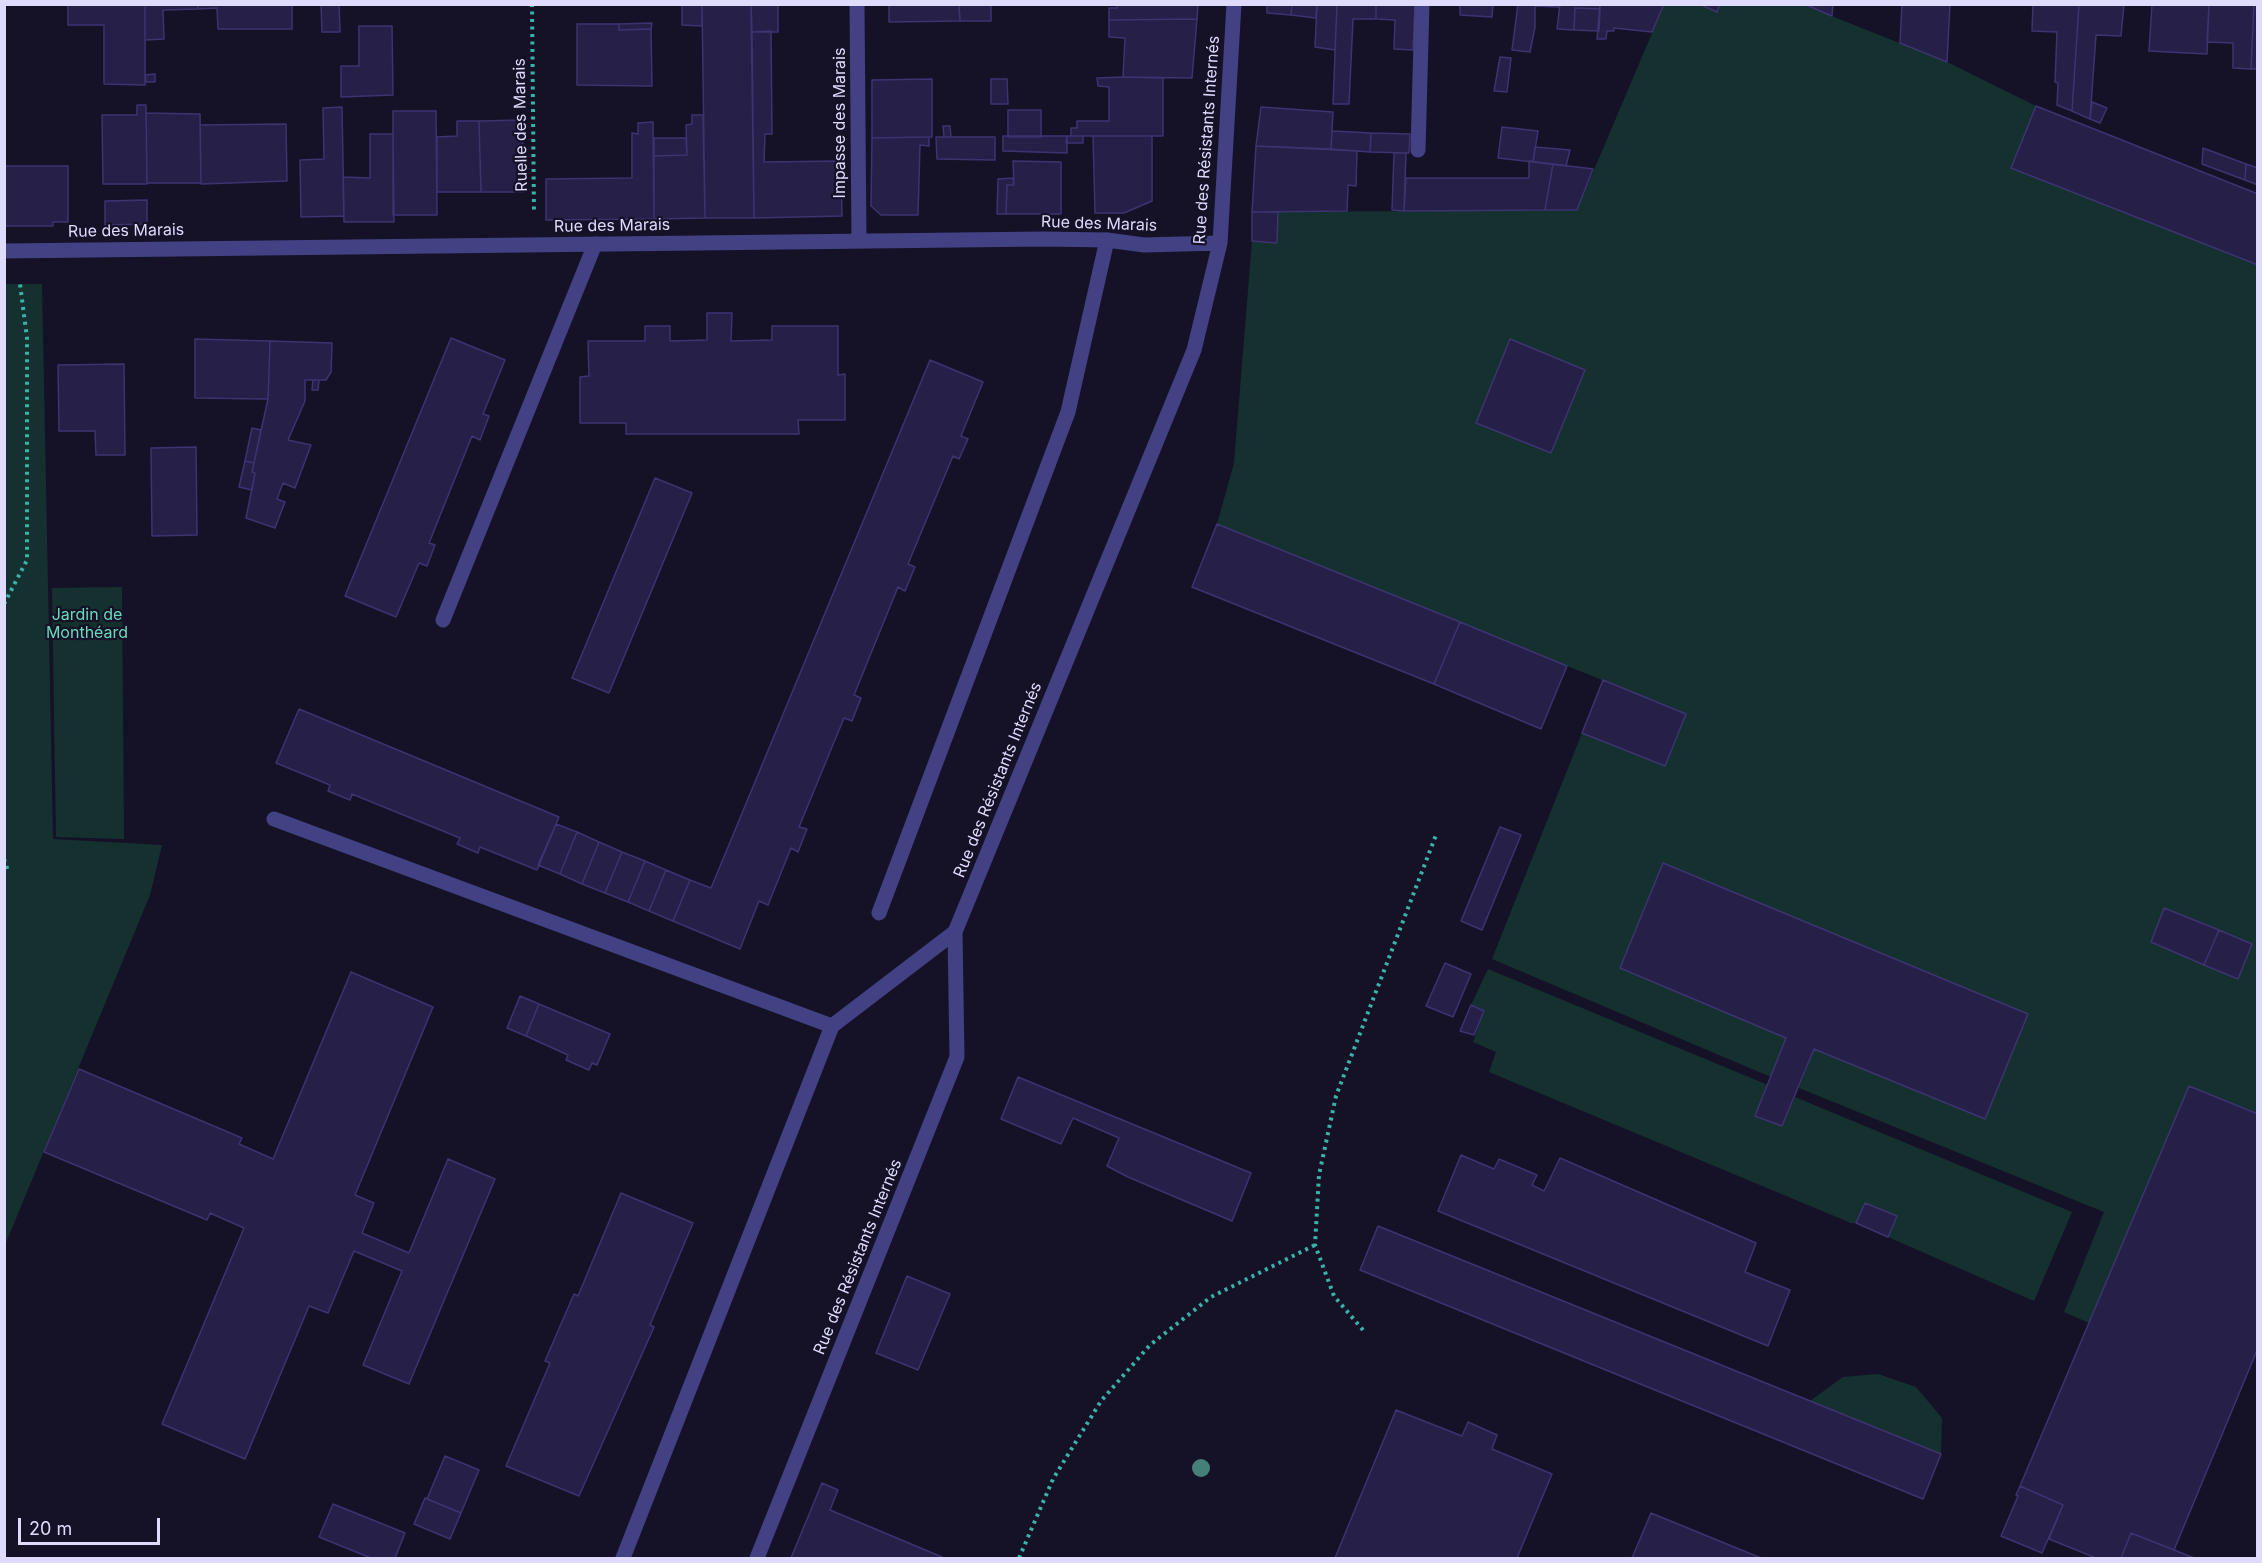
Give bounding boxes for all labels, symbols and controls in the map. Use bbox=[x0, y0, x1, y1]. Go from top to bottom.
street label: Rue des Résistants Internés bbox=[1190, 35, 1224, 245]
street label: Impasse des Marais bbox=[830, 48, 850, 198]
street label: Ruelle des Marais bbox=[510, 58, 532, 192]
street label: Rue des Marais bbox=[1040, 212, 1158, 236]
street label: Rue des Marais bbox=[554, 215, 670, 237]
street label: Rue des Marais bbox=[68, 220, 184, 242]
park label: Jardin de Monthéard bbox=[46, 605, 128, 643]
street label: Rue des Résistants Internés bbox=[950, 679, 1046, 881]
street label: Rue des Résistants Internés bbox=[810, 1156, 906, 1358]
scale bar bbox=[21, 1506, 164, 1544]
text: 20 m bbox=[29, 1518, 72, 1539]

